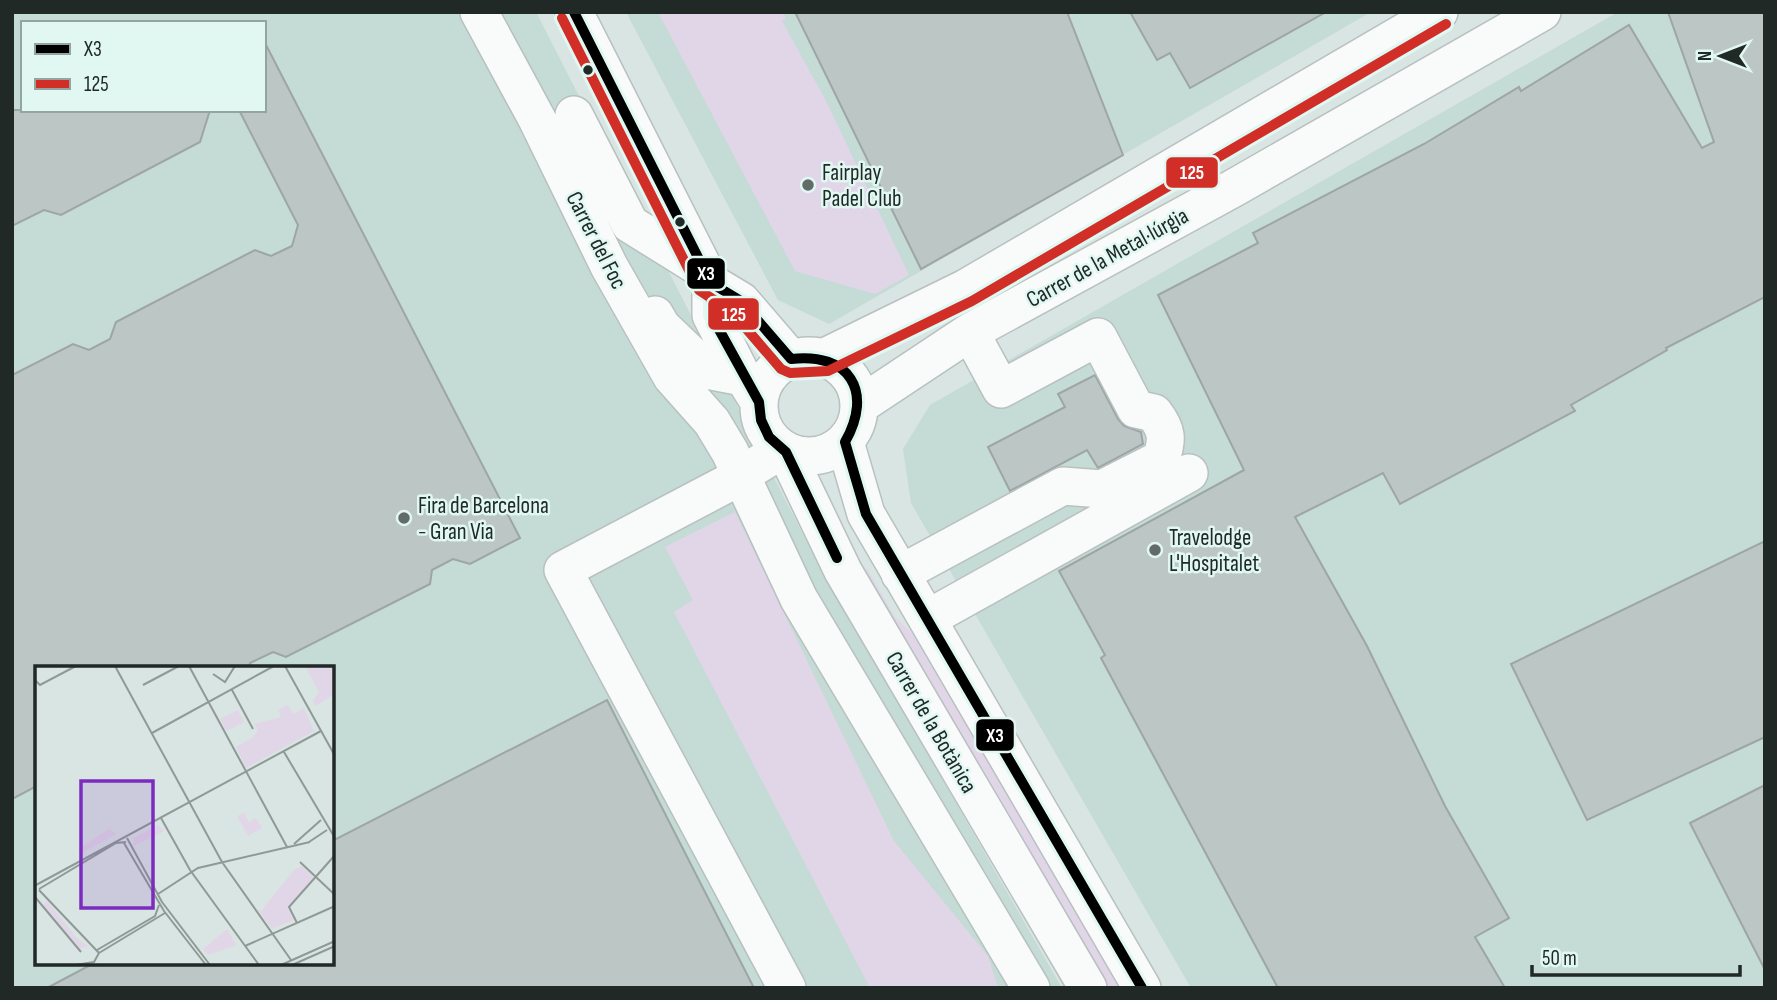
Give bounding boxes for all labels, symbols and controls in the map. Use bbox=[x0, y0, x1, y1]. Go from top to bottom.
legend bbox=[21, 21, 266, 112]
north arrow bbox=[1686, 21, 1756, 91]
text: X3 bbox=[83, 37, 102, 62]
text: N bbox=[1694, 51, 1717, 61]
unlabelled marker bbox=[581, 63, 595, 77]
text: 125 bbox=[84, 72, 109, 97]
line badge: 125 bbox=[1165, 156, 1219, 189]
place label: Fairplay Padel Club bbox=[822, 159, 902, 213]
text: 125 bbox=[1180, 162, 1204, 185]
marker: Fairplay Padel Club bbox=[800, 177, 816, 193]
street label: Carrer del Foc bbox=[560, 187, 633, 294]
street label: Carrer de la Metal·lúrgia bbox=[1022, 202, 1193, 314]
unlabelled marker bbox=[673, 215, 687, 229]
line badge: X3 bbox=[686, 257, 726, 290]
text: X3 bbox=[696, 263, 715, 286]
line badge: 125 bbox=[707, 297, 760, 331]
text: 125 bbox=[722, 304, 746, 327]
place label: Fira de Barcelona - Gran Via bbox=[418, 492, 549, 546]
marker: Fira de Barcelona - Gran Via bbox=[396, 510, 412, 526]
place label: Travelodge L'Hospitalet bbox=[1169, 524, 1259, 578]
marker: Travelodge L'Hospitalet bbox=[1147, 542, 1163, 558]
street label: Carrer de la Botànica bbox=[879, 647, 983, 798]
inset map bbox=[35, 666, 334, 965]
line badge: X3 bbox=[975, 718, 1015, 752]
text: X3 bbox=[985, 725, 1004, 748]
scale bar bbox=[1532, 934, 1740, 978]
text: 50 m bbox=[1542, 946, 1577, 971]

